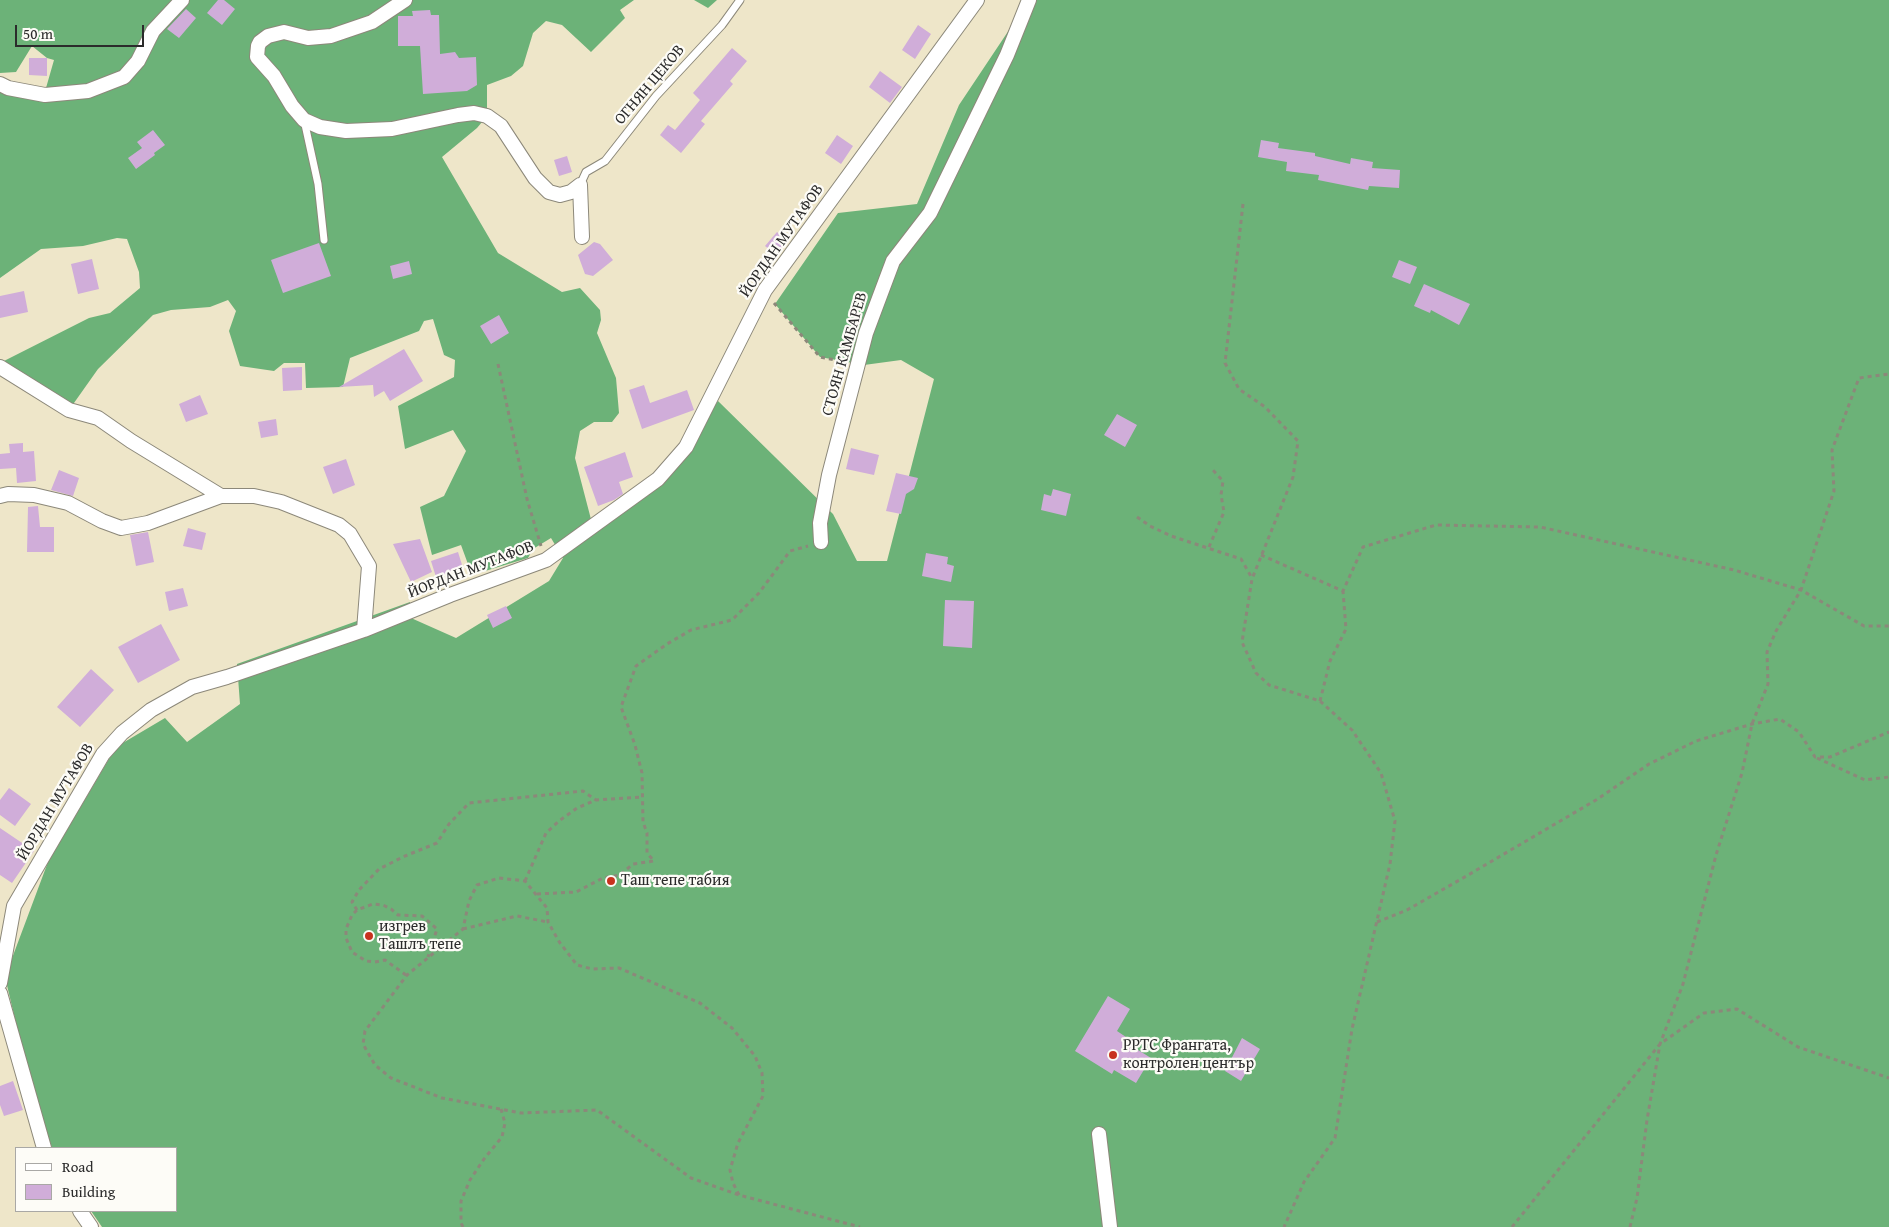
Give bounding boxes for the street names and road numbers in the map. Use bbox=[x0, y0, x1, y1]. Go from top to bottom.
street label: ОГНЯН ЦЕКОВ bbox=[611, 41, 689, 129]
street label: ЙОРДАН МУТАФОВ bbox=[736, 181, 828, 301]
street label: СТОЯН КАМБАРЕВ bbox=[818, 290, 872, 418]
street label: ЙОРДАН МУТАФОВ bbox=[405, 537, 537, 603]
street label: ЙОРДАН МУТАФОВ bbox=[13, 740, 99, 864]

